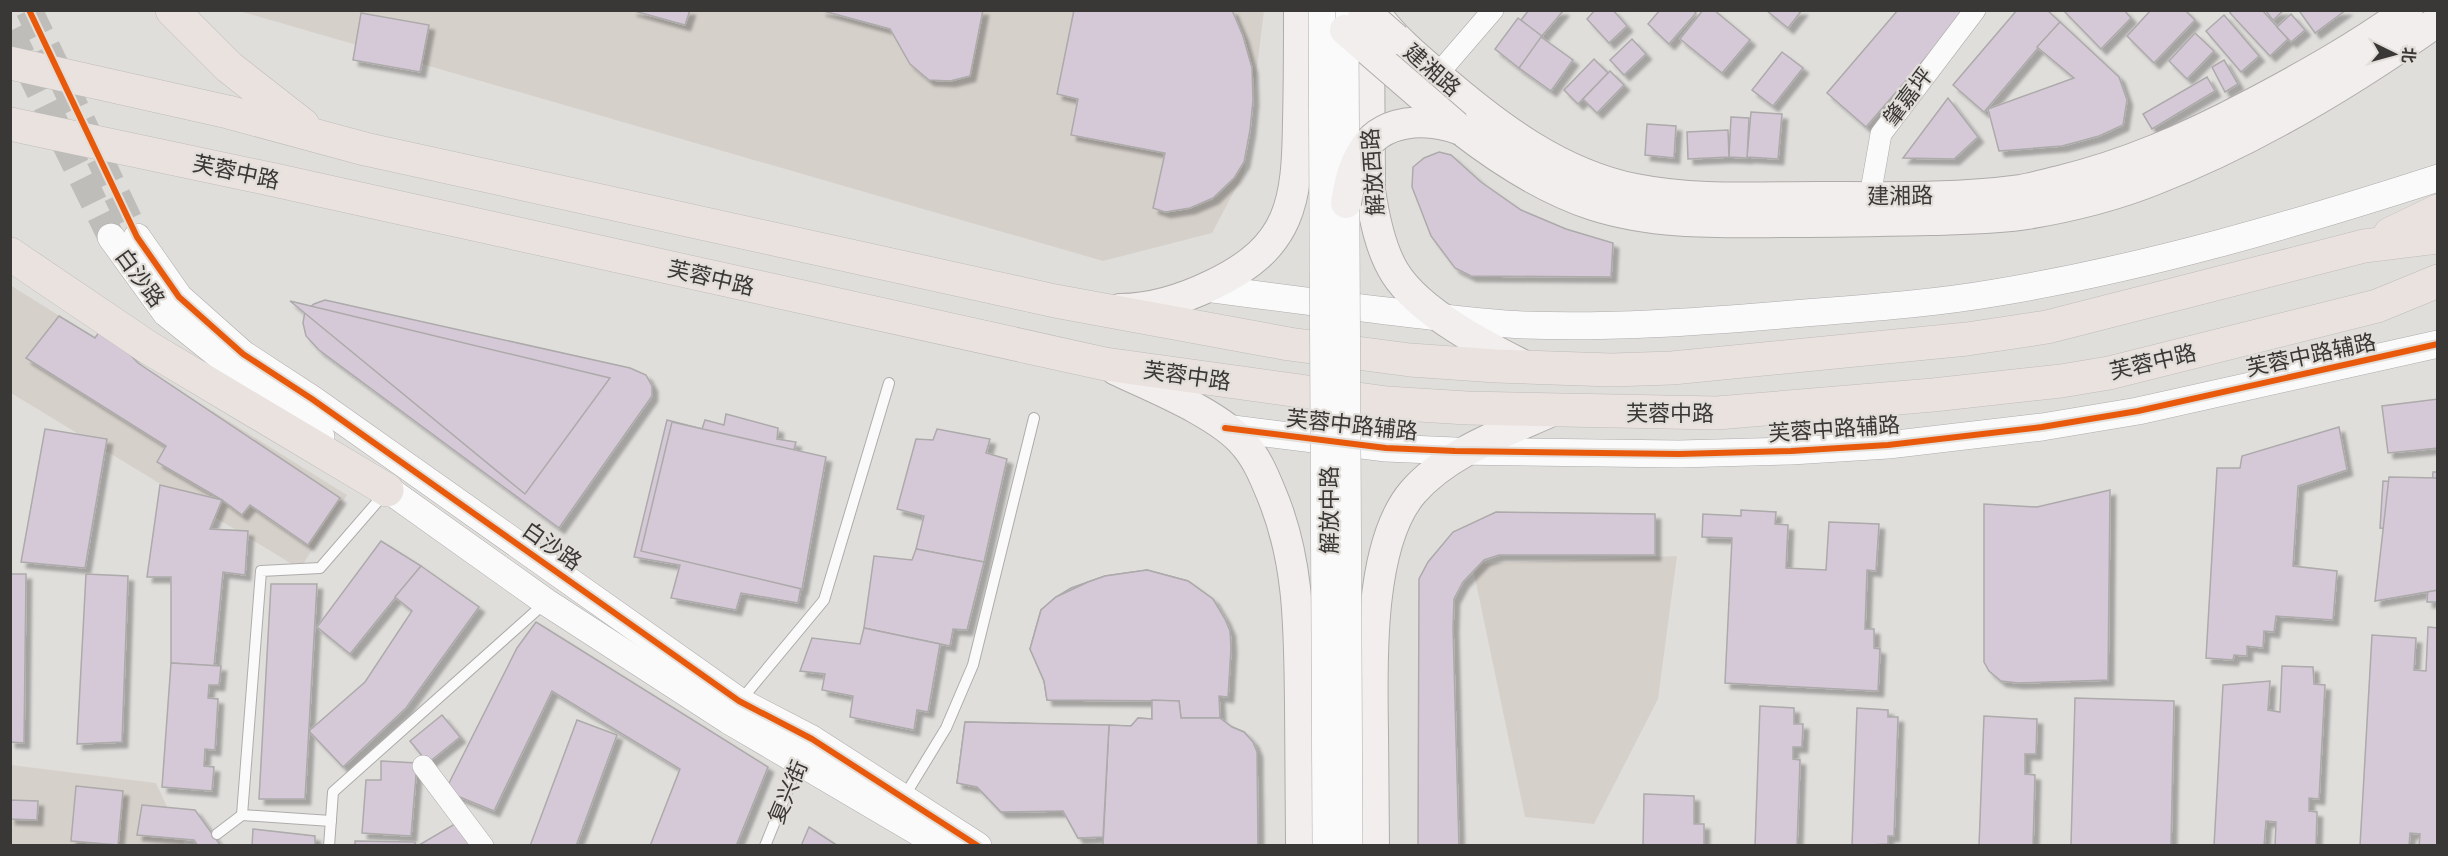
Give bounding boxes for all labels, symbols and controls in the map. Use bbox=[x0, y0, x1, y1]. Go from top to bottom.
north arrow bbox=[2364, 24, 2424, 84]
street label: 建湘路 bbox=[1398, 38, 1466, 102]
text: 北 bbox=[2398, 46, 2419, 64]
street label: 肇嘉坪 bbox=[1877, 63, 1939, 131]
street label: 解放西路 bbox=[1356, 127, 1390, 217]
street label: 芙蓉中路 bbox=[190, 150, 282, 194]
street label: 建湘路 bbox=[1867, 182, 1933, 210]
street label: 白沙路 bbox=[110, 243, 170, 313]
street label: 芙蓉中路 bbox=[665, 255, 757, 301]
street label: 芙蓉中路辅路 bbox=[2244, 328, 2378, 382]
street label: 芙蓉中路 bbox=[2107, 339, 2199, 385]
street label: 芙蓉中路 bbox=[1142, 357, 1232, 395]
street label: 芙蓉中路 bbox=[1626, 400, 1714, 427]
street label: 芙蓉中路辅路 bbox=[1285, 405, 1419, 445]
street label: 芙蓉中路辅路 bbox=[1767, 411, 1901, 447]
street label: 解放中路 bbox=[1316, 466, 1343, 554]
street label: 白沙路 bbox=[517, 516, 587, 576]
street label: 复兴街 bbox=[763, 756, 813, 828]

